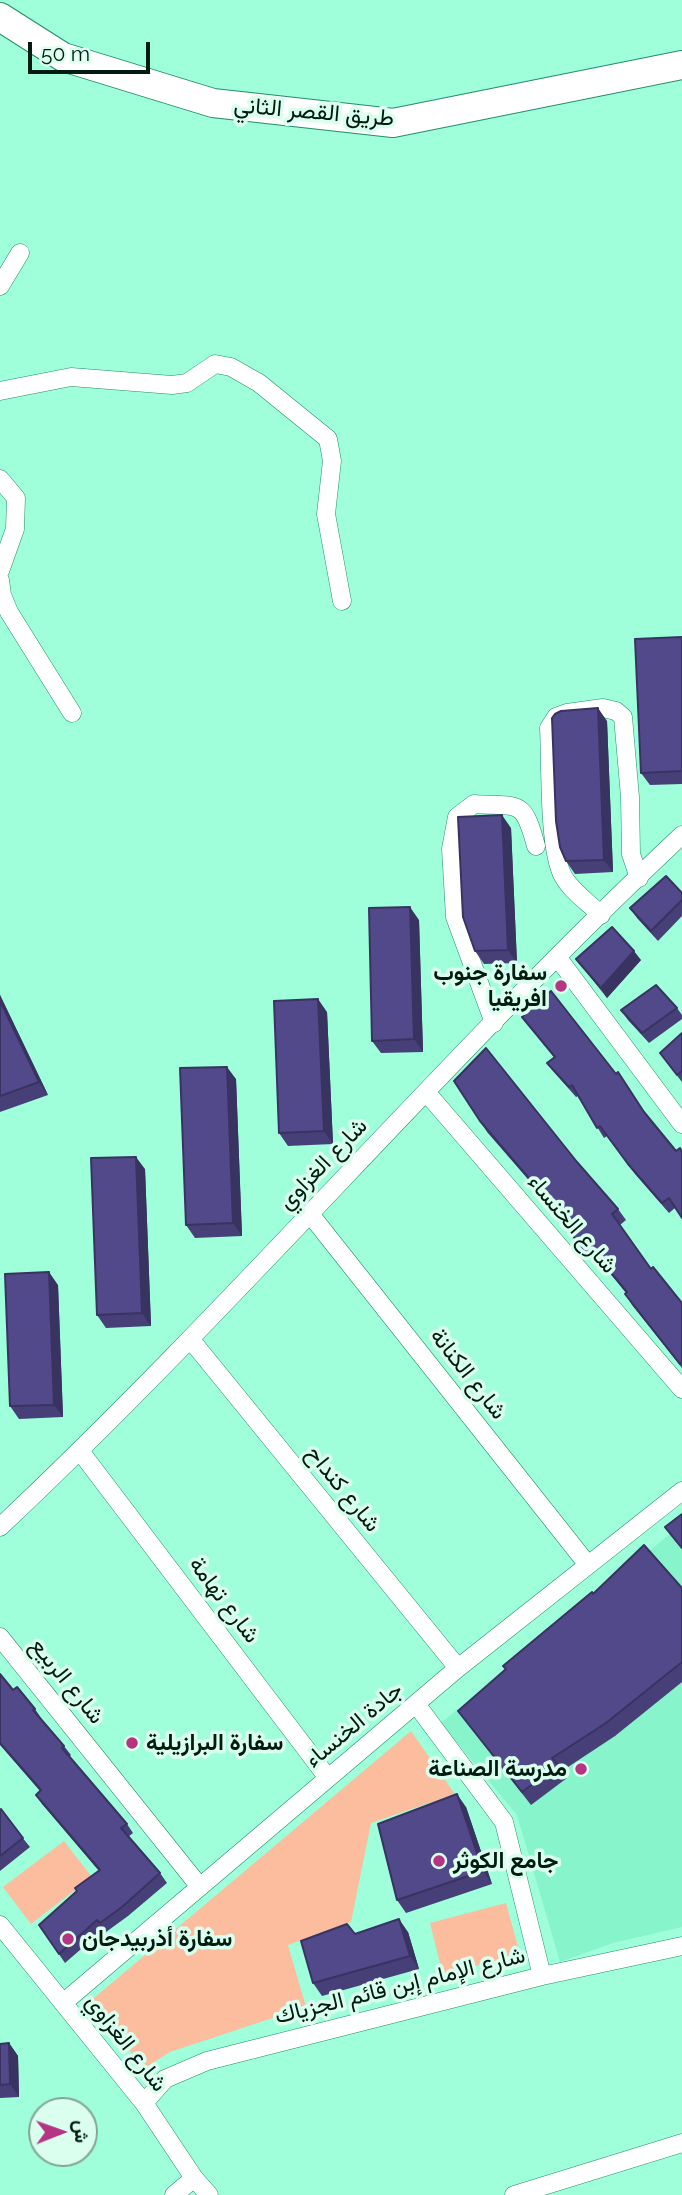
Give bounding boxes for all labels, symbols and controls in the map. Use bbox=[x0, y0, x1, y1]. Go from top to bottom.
scale bar bbox=[32, 28, 154, 72]
text: 50 m bbox=[41, 41, 90, 66]
street label: طريق القصر الثاني bbox=[233, 91, 395, 133]
place label: سفارة جنوب افريقيا bbox=[433, 959, 547, 1013]
marker: سفارة جنوب افريقيا bbox=[553, 978, 569, 994]
street label: شارع الغزاوي bbox=[273, 1113, 373, 1215]
street label: شارع الخنساء bbox=[521, 1169, 623, 1279]
street label: شارع الكنانة bbox=[424, 1323, 512, 1425]
street label: شارع كنداح bbox=[300, 1440, 386, 1538]
street label: شارع تهامة bbox=[183, 1551, 265, 1649]
street label: شارع الربيع bbox=[24, 1632, 110, 1730]
street label: جادة الخنساء bbox=[299, 1676, 409, 1774]
place label: سفارة البرازيلية bbox=[146, 1729, 283, 1757]
marker: سفارة البرازيلية bbox=[124, 1735, 140, 1751]
place label: مدرسة الصناعة bbox=[428, 1755, 567, 1783]
marker: مدرسة الصناعة bbox=[573, 1761, 589, 1777]
place label: جامع الكوثر bbox=[453, 1847, 558, 1875]
marker: جامع الكوثر bbox=[431, 1853, 447, 1869]
place label: سفارة أذربيدجان bbox=[82, 1925, 232, 1953]
marker: سفارة أذربيدجان bbox=[60, 1931, 76, 1947]
street label: شارع الإمام إبن قائم الجزياك bbox=[272, 1942, 528, 2030]
street label: شارع الغزاوي bbox=[79, 1989, 173, 2097]
north arrow bbox=[28, 2097, 98, 2167]
text: ش bbox=[71, 2120, 93, 2143]

